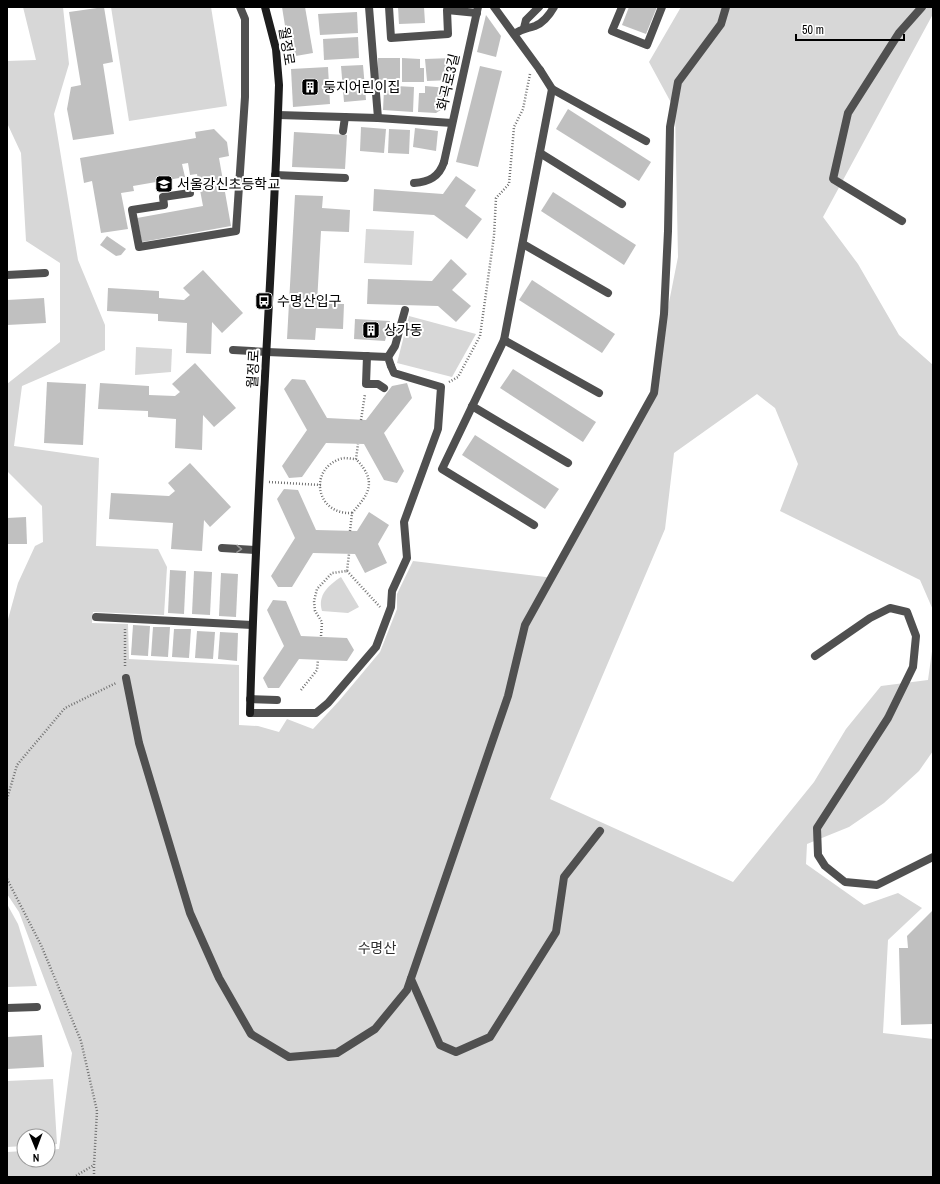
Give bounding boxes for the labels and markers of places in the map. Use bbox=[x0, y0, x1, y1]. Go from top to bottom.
building icon: 둥지어린이집 bbox=[300, 77, 320, 97]
place label: 둥지어린이집 bbox=[323, 78, 400, 96]
school or university icon: 서울강신초등학교 bbox=[154, 174, 174, 194]
place label: 서울강신초등학교 bbox=[177, 175, 280, 193]
bus stop icon: 수명산입구 bbox=[254, 291, 274, 311]
place label: 수명산입구 bbox=[277, 292, 342, 310]
building icon: 상가동 bbox=[361, 320, 381, 340]
place label: 상가동 bbox=[384, 321, 423, 339]

